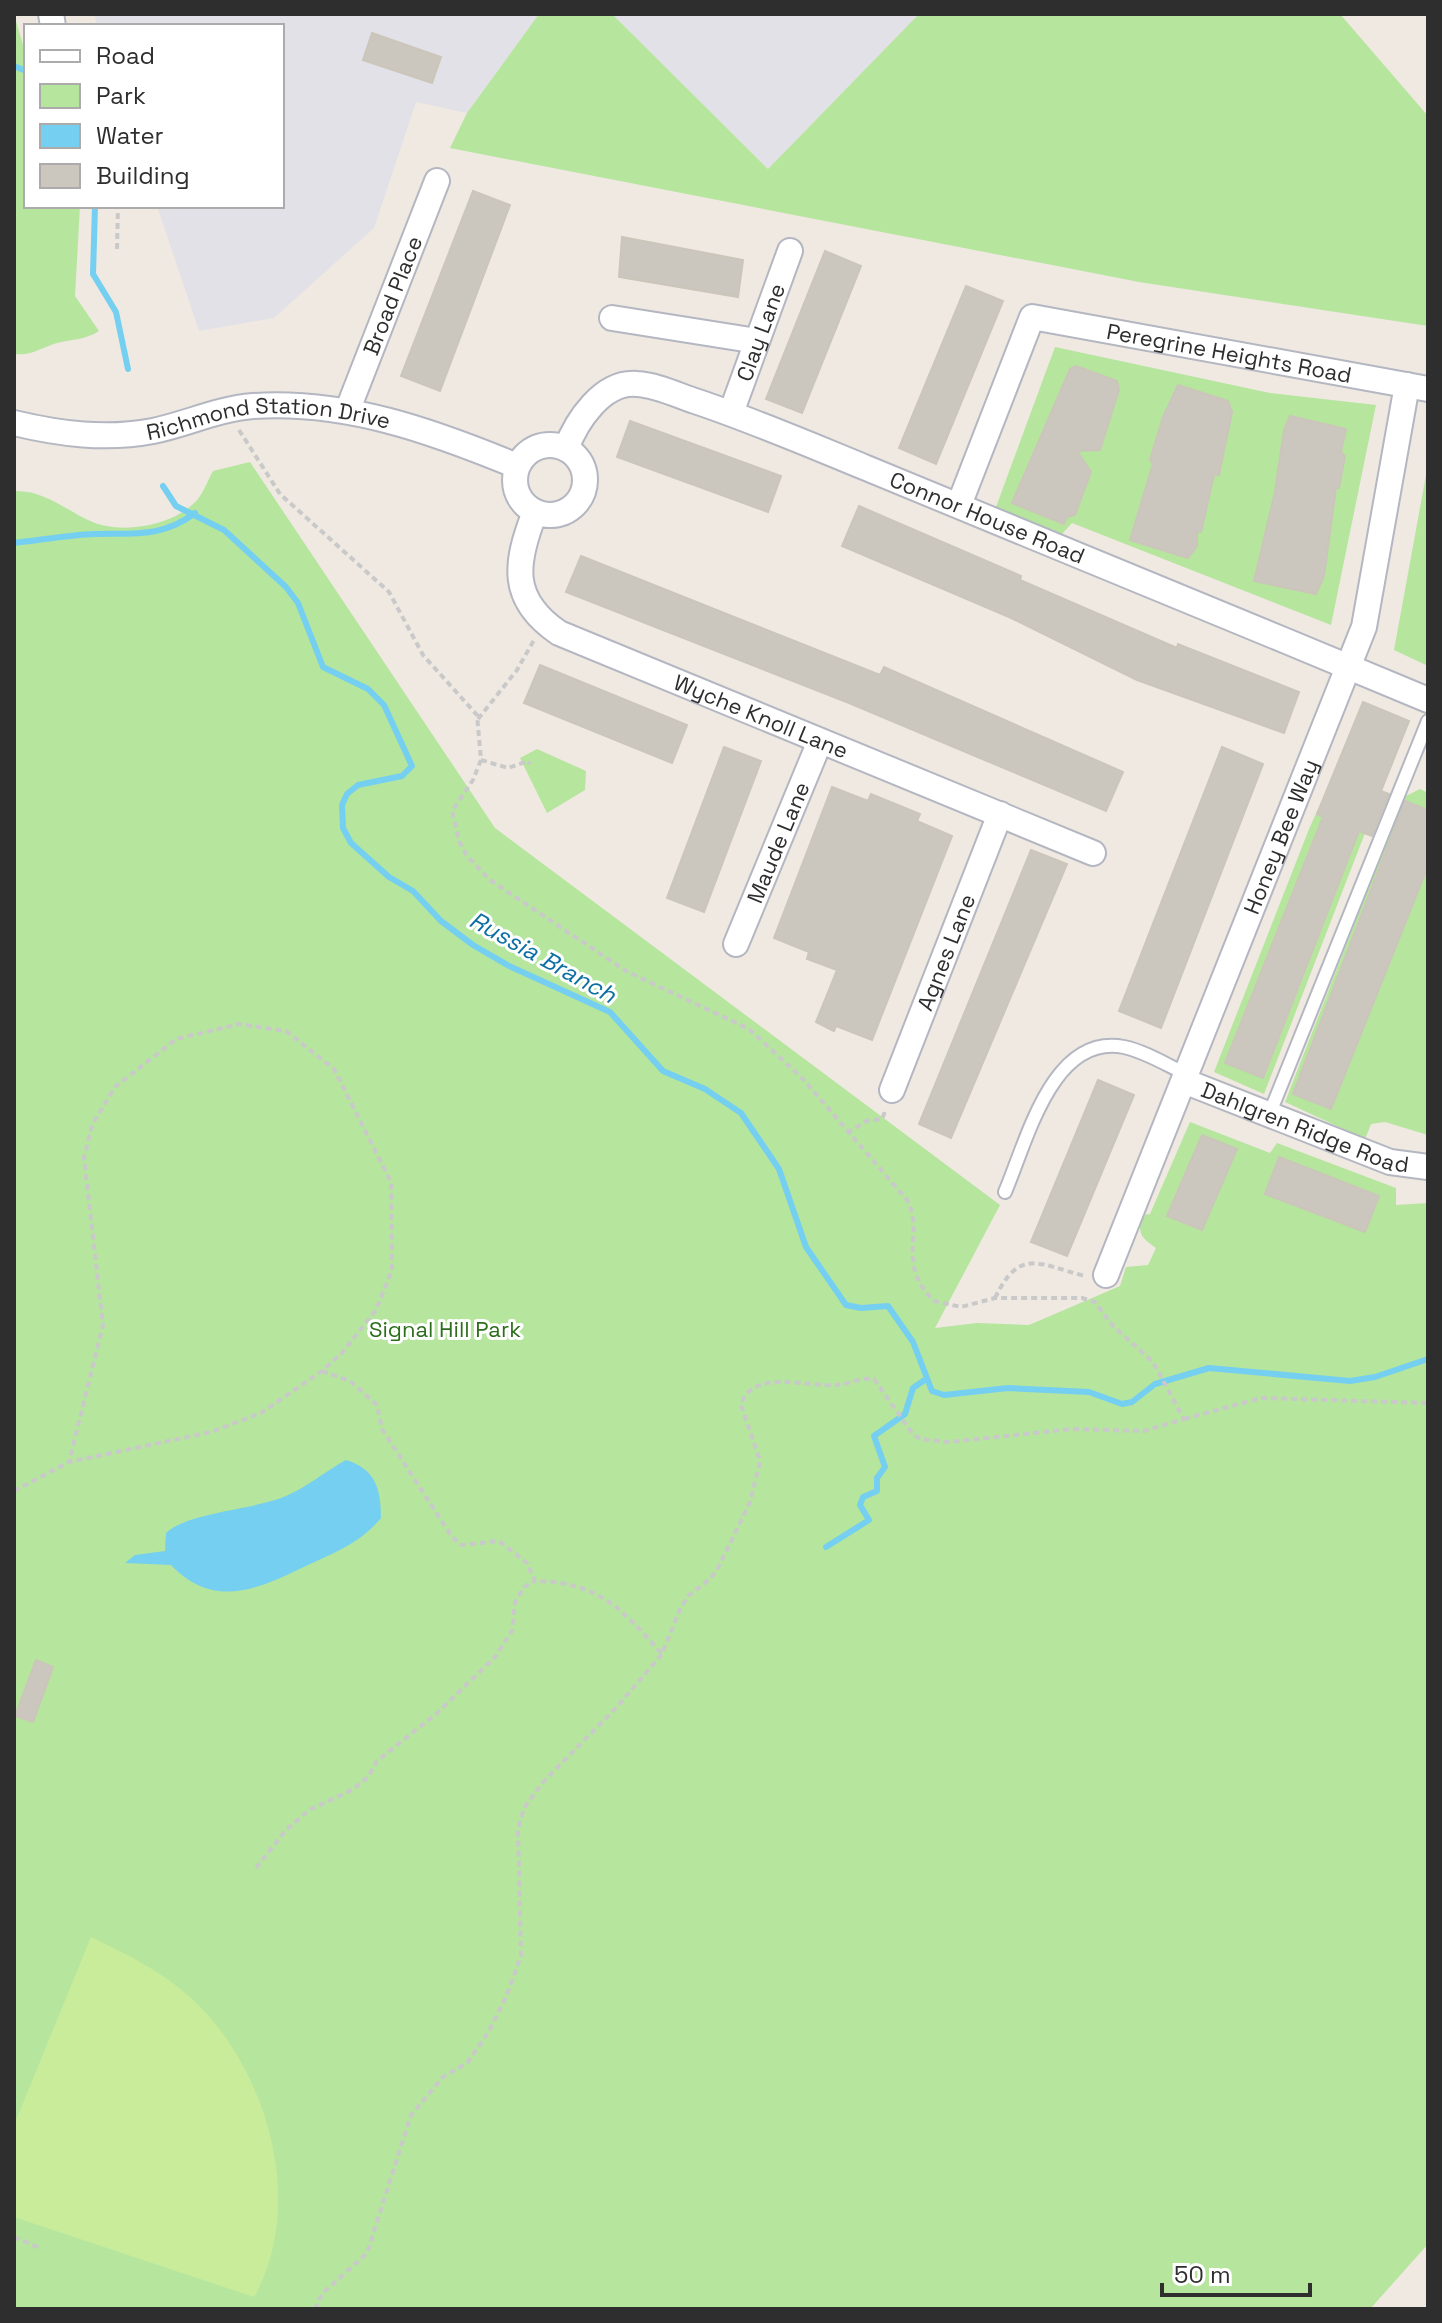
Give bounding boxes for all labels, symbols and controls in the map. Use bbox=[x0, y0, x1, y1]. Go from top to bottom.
legend bbox=[24, 24, 284, 208]
text: Road bbox=[96, 40, 155, 71]
text: Park bbox=[96, 80, 146, 111]
text: Water bbox=[96, 120, 164, 151]
text: Building bbox=[96, 160, 190, 191]
street label: Broad Place bbox=[357, 232, 428, 359]
street label: Clay Lane bbox=[730, 279, 791, 385]
street label: Peregrine Heights Road bbox=[1104, 317, 1354, 389]
street label: Richmond Station Drive bbox=[144, 391, 394, 446]
street label: Connor House Road bbox=[886, 465, 1089, 570]
street label: Wyche Knoll Lane bbox=[670, 668, 852, 765]
street label: Honey Bee Way bbox=[1237, 755, 1324, 918]
street label: Maude Lane bbox=[740, 777, 816, 907]
street label: Agnes Lane bbox=[910, 890, 981, 1015]
water label: Russia Branch bbox=[464, 904, 623, 1011]
street label: Dahlgren Ridge Road bbox=[1197, 1075, 1411, 1178]
park label: Signal Hill Park bbox=[369, 1315, 521, 1343]
scale bar bbox=[1162, 2247, 1310, 2297]
text: 50 m bbox=[1174, 2259, 1231, 2290]

